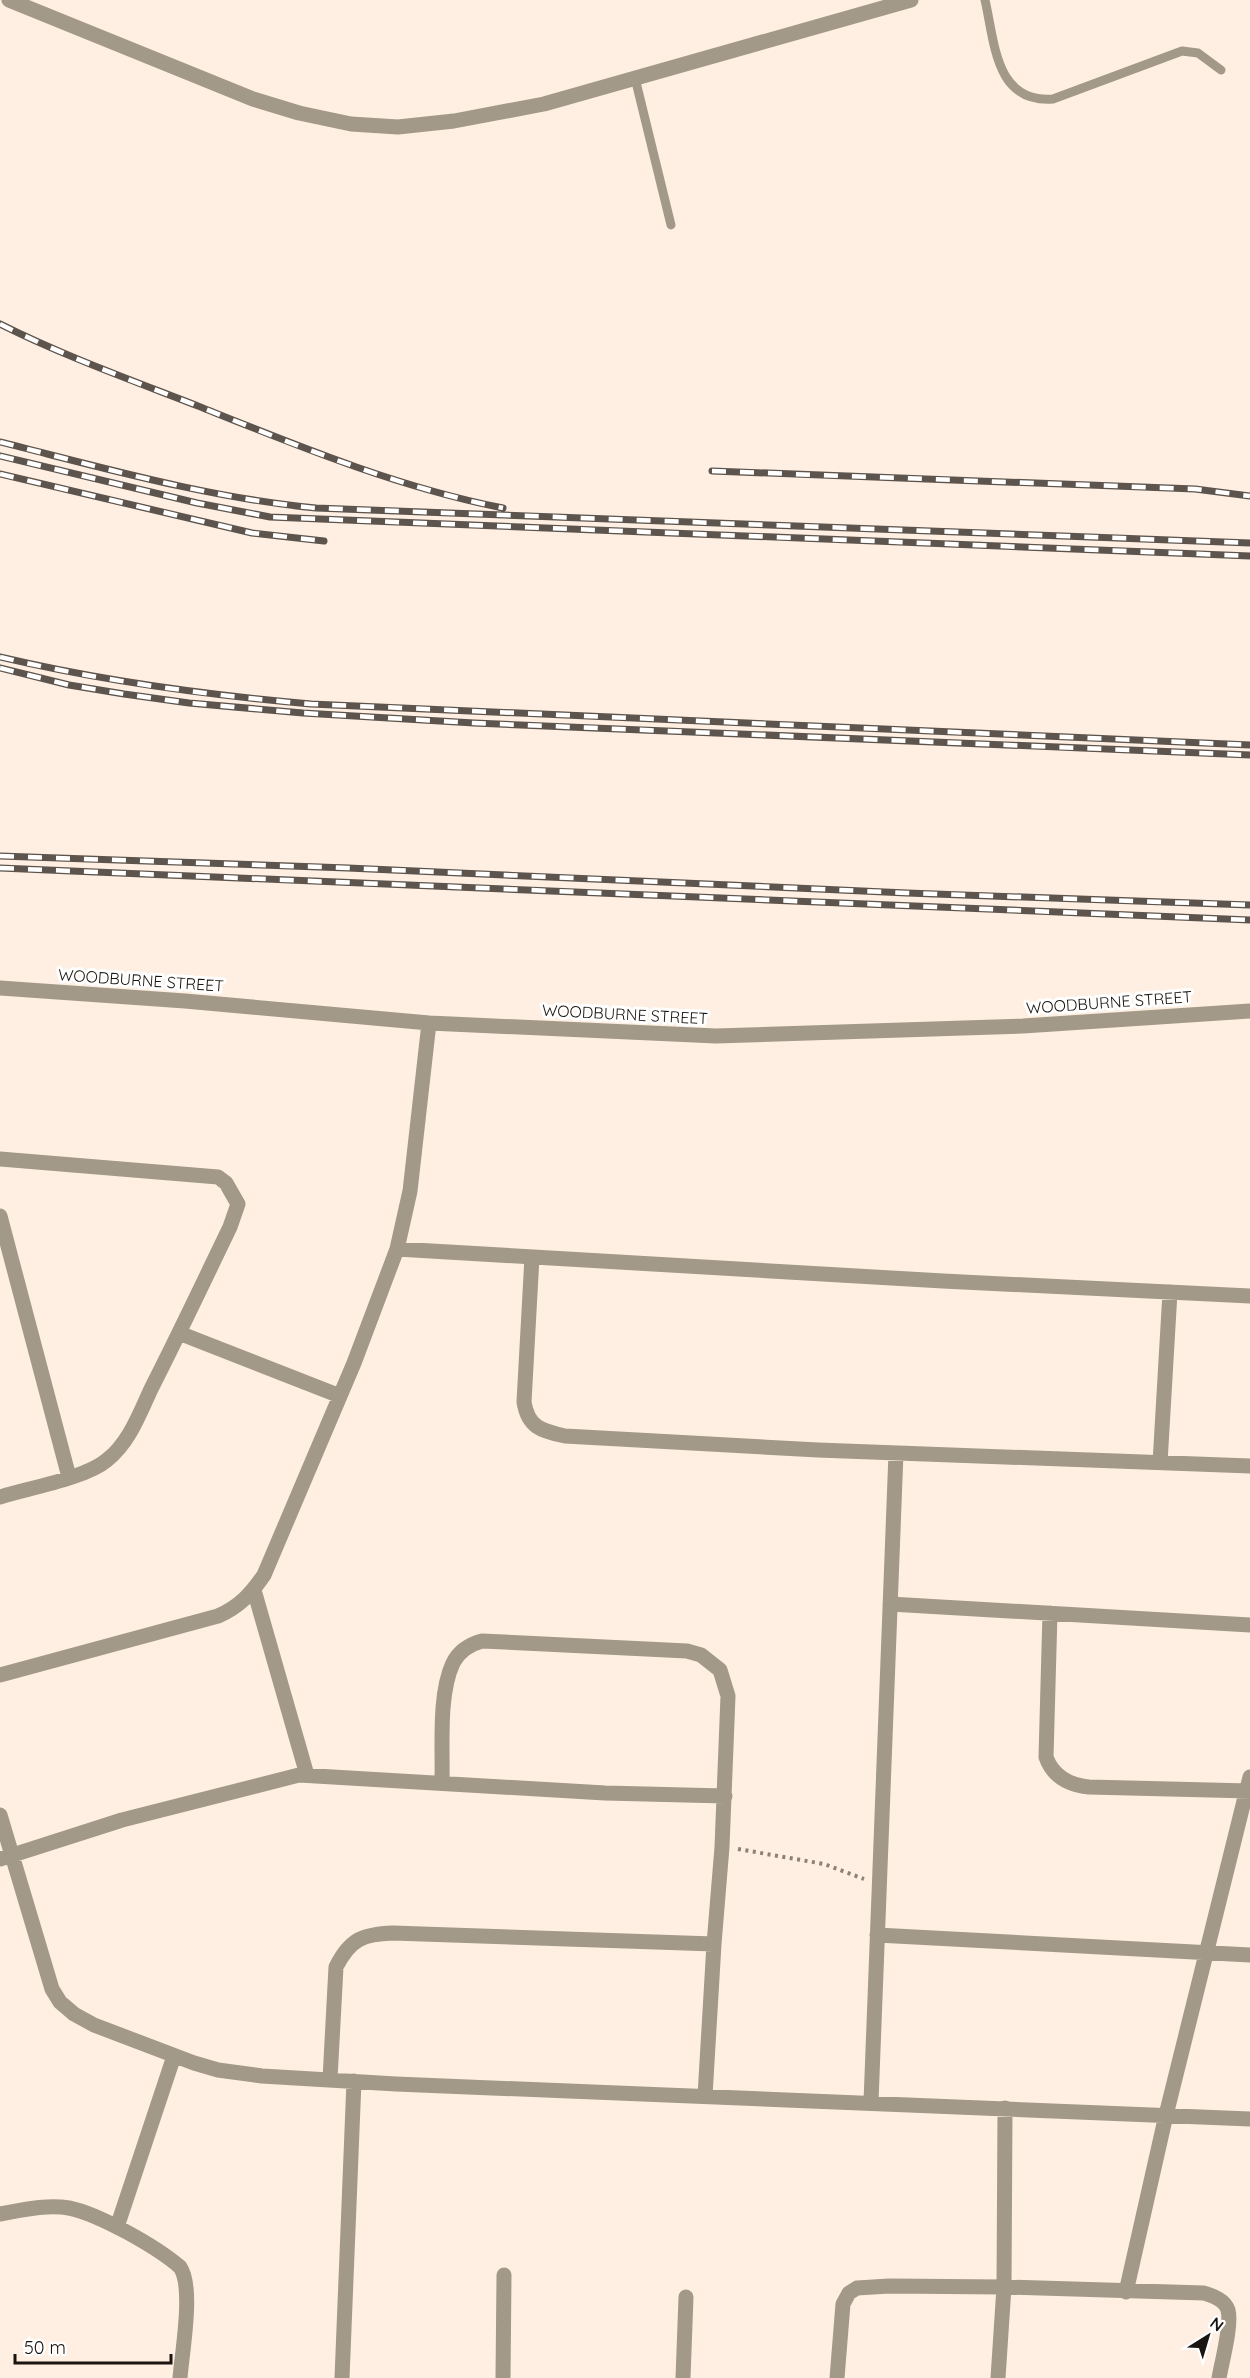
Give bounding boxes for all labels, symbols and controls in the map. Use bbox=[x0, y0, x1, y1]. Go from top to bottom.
street label: WOODBURNE STREET bbox=[57, 964, 225, 996]
street label: WOODBURNE STREET bbox=[1025, 986, 1193, 1018]
street label: WOODBURNE STREET bbox=[541, 1000, 709, 1028]
north arrow bbox=[1178, 2306, 1238, 2366]
text: N bbox=[1206, 2312, 1228, 2336]
scale bar bbox=[15, 2327, 171, 2365]
text: 50 m bbox=[24, 2336, 66, 2359]

